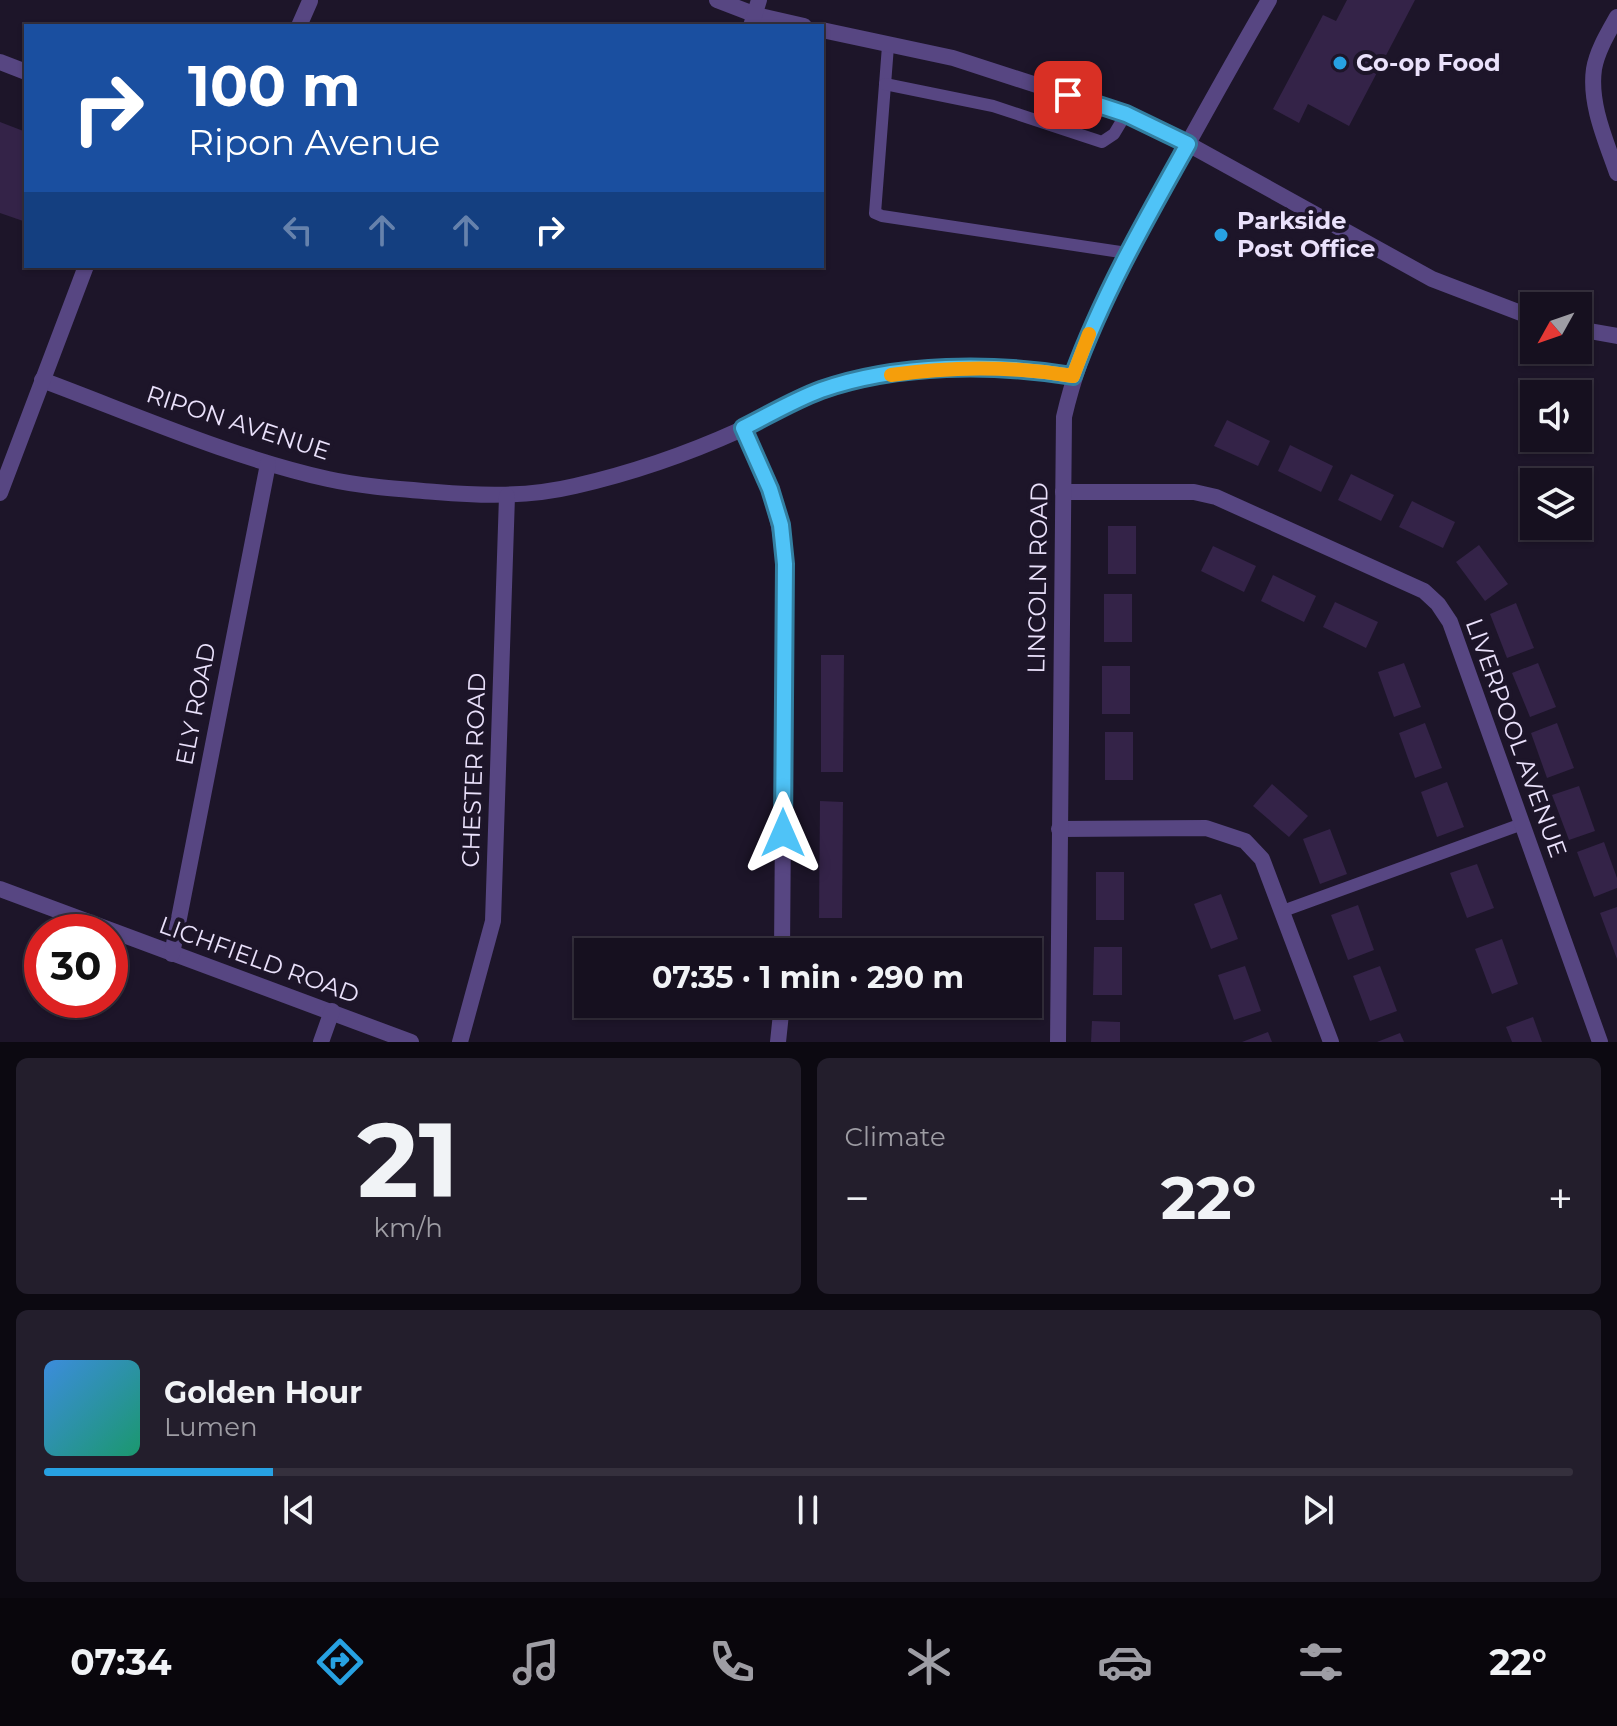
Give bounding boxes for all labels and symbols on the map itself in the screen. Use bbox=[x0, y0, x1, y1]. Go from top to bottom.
place label: Co-op Food bbox=[1356, 48, 1501, 77]
marker: Co-op Food bbox=[1331, 54, 1349, 72]
pin bbox=[1034, 61, 1102, 129]
place label: Parkside Post Office bbox=[1237, 206, 1375, 263]
marker: Parkside Post Office bbox=[1212, 226, 1230, 244]
north arrow bbox=[1520, 292, 1592, 364]
street label: RIPON AVENUE bbox=[143, 379, 334, 466]
street label: LINCOLN ROAD bbox=[1021, 482, 1054, 674]
street label: LIVERPOOL AVENUE bbox=[1460, 614, 1573, 861]
street label: ELY ROAD bbox=[169, 640, 222, 768]
street label: CHESTER ROAD bbox=[456, 672, 491, 868]
position arrow bbox=[741, 791, 825, 875]
street label: LICHFIELD ROAD bbox=[155, 910, 363, 1009]
speed limit sign: 30 bbox=[24, 914, 128, 1018]

